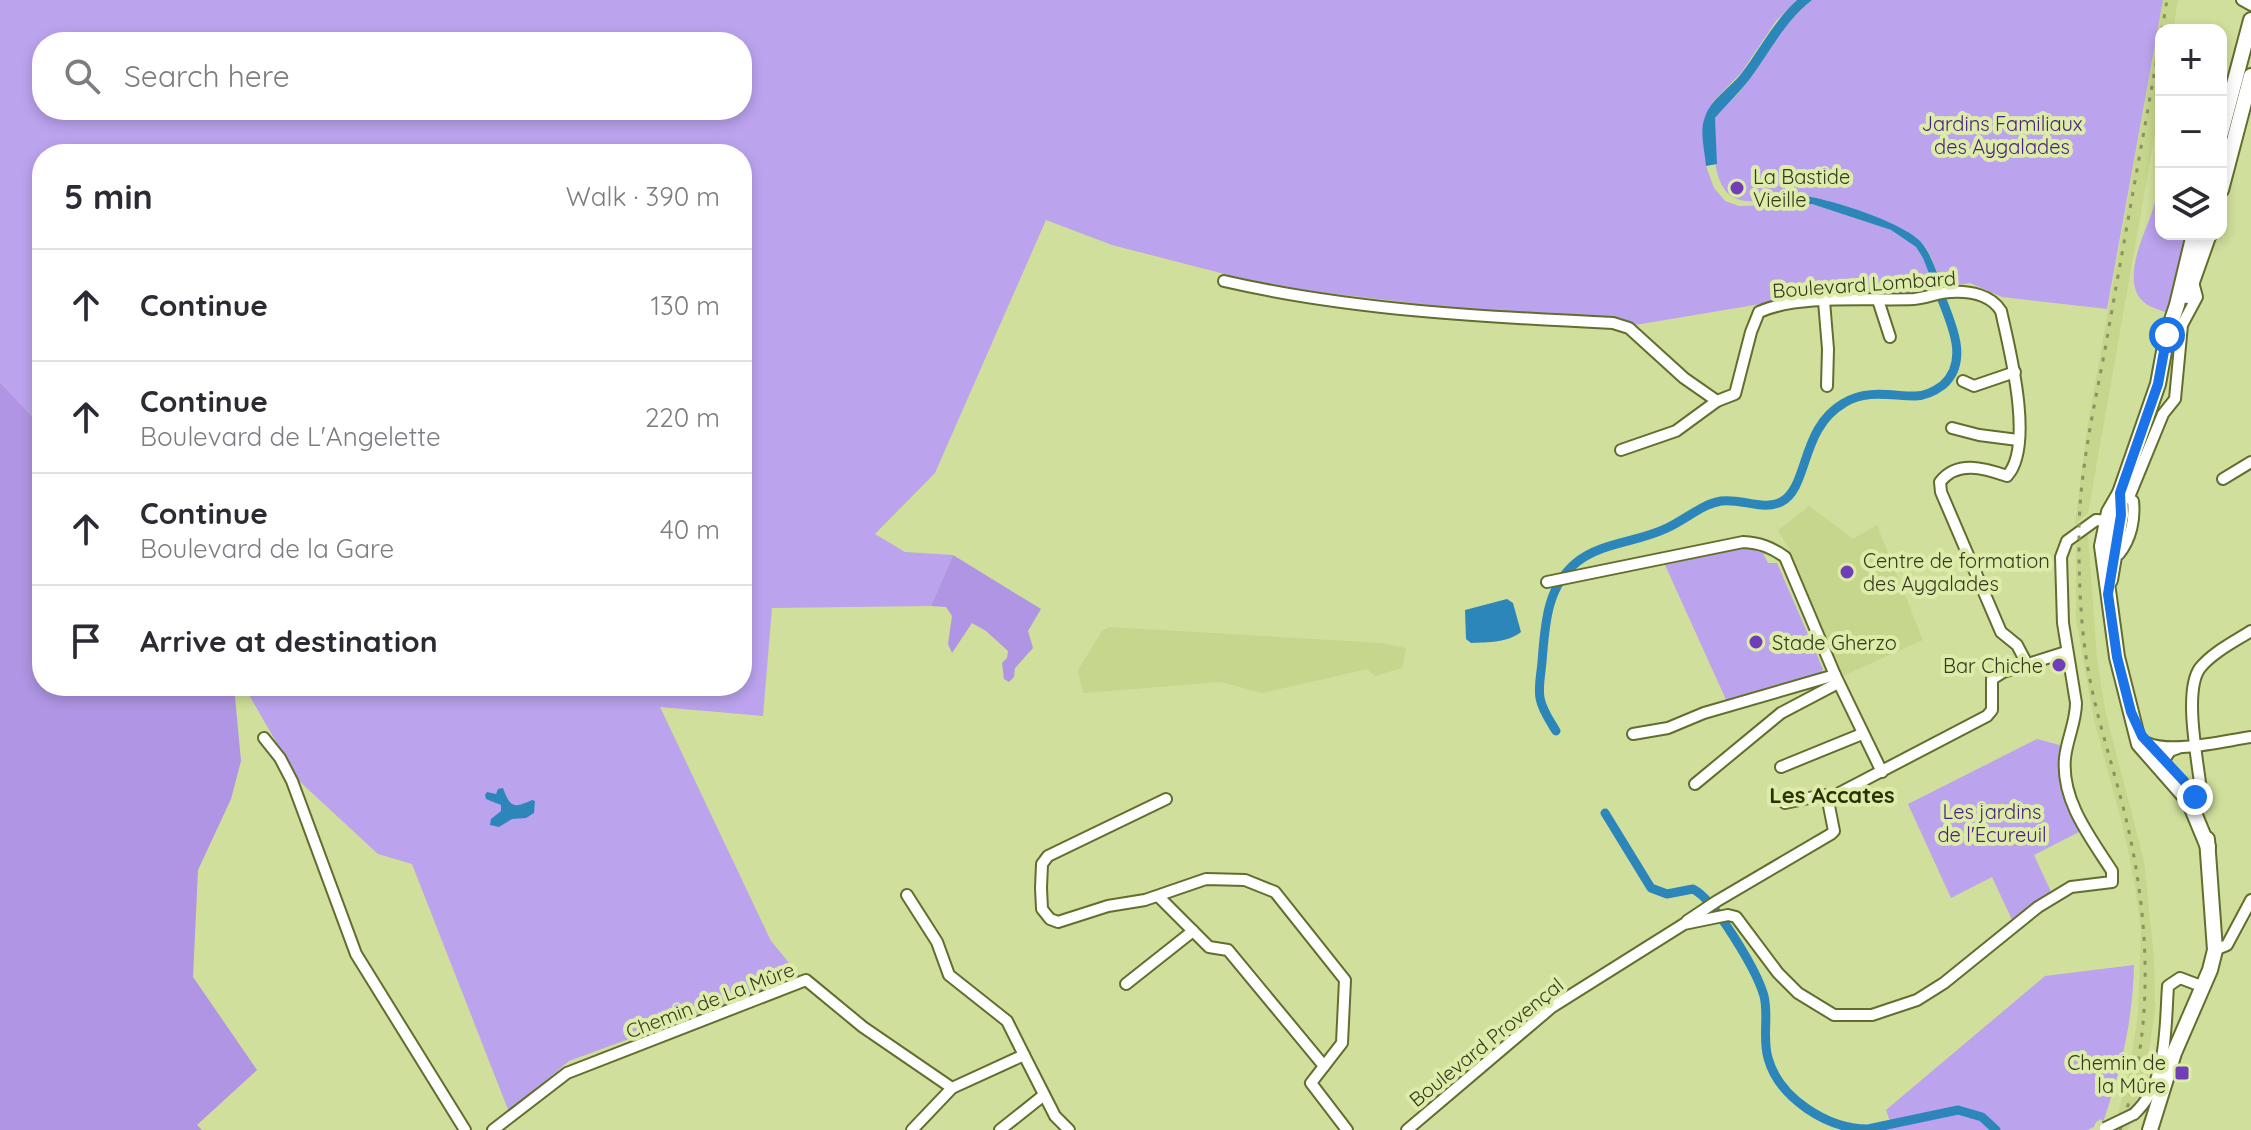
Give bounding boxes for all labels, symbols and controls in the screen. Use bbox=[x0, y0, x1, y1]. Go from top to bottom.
map controls bbox=[2155, 24, 2227, 240]
button: + bbox=[2155, 24, 2227, 96]
search box bbox=[32, 32, 752, 120]
icon: search bbox=[60, 54, 104, 98]
text: Search here bbox=[124, 57, 290, 95]
button: − bbox=[2155, 96, 2227, 168]
park label: Jardins Familiaux des Aygalades bbox=[1921, 111, 2083, 159]
place label: La Bastide Vieille bbox=[1753, 164, 1850, 212]
button: layers bbox=[2155, 168, 2227, 240]
text: 5 min bbox=[64, 175, 153, 218]
marker: La Bastide Vieille bbox=[1728, 179, 1746, 197]
text: Walk · 390 m bbox=[566, 180, 720, 213]
street label: Boulevard Lombard bbox=[1771, 265, 1957, 303]
icon: ahead bbox=[64, 283, 108, 327]
text: Continue bbox=[140, 286, 268, 324]
text: 130 m bbox=[650, 289, 720, 322]
route start bbox=[2149, 317, 2185, 353]
text: Continue bbox=[140, 382, 268, 420]
icon: ahead bbox=[64, 395, 108, 439]
text: 220 m bbox=[645, 401, 720, 434]
text: Boulevard de L'Angelette bbox=[140, 420, 441, 453]
text: Continue bbox=[140, 494, 268, 532]
icon: ahead bbox=[64, 507, 108, 551]
text: 40 m bbox=[660, 513, 720, 546]
text: Boulevard de la Gare bbox=[140, 532, 394, 565]
place label: Centre de formation des Aygalades bbox=[1863, 548, 2050, 596]
marker: Centre de formation des Aygalades bbox=[1838, 563, 1856, 581]
icon: arrive bbox=[64, 619, 108, 663]
text: Arrive at destination bbox=[140, 622, 438, 660]
place label: Stade Gherzo bbox=[1772, 630, 1897, 655]
marker: Stade Gherzo bbox=[1747, 633, 1765, 651]
place label: Bar Chiche bbox=[1943, 653, 2043, 678]
marker: Bar Chiche bbox=[2050, 656, 2068, 674]
route end bbox=[2177, 779, 2213, 815]
district label: Les Accates bbox=[1769, 781, 1895, 809]
park label: Les jardins de l'Ecureuil bbox=[1937, 799, 2047, 847]
street label: Chemin de La Mûre bbox=[622, 956, 798, 1044]
street label: Boulevard Provençal bbox=[1404, 972, 1568, 1112]
place label: Chemin de la Mûre bbox=[2067, 1050, 2166, 1098]
marker: Chemin de la Mûre bbox=[2173, 1064, 2191, 1082]

